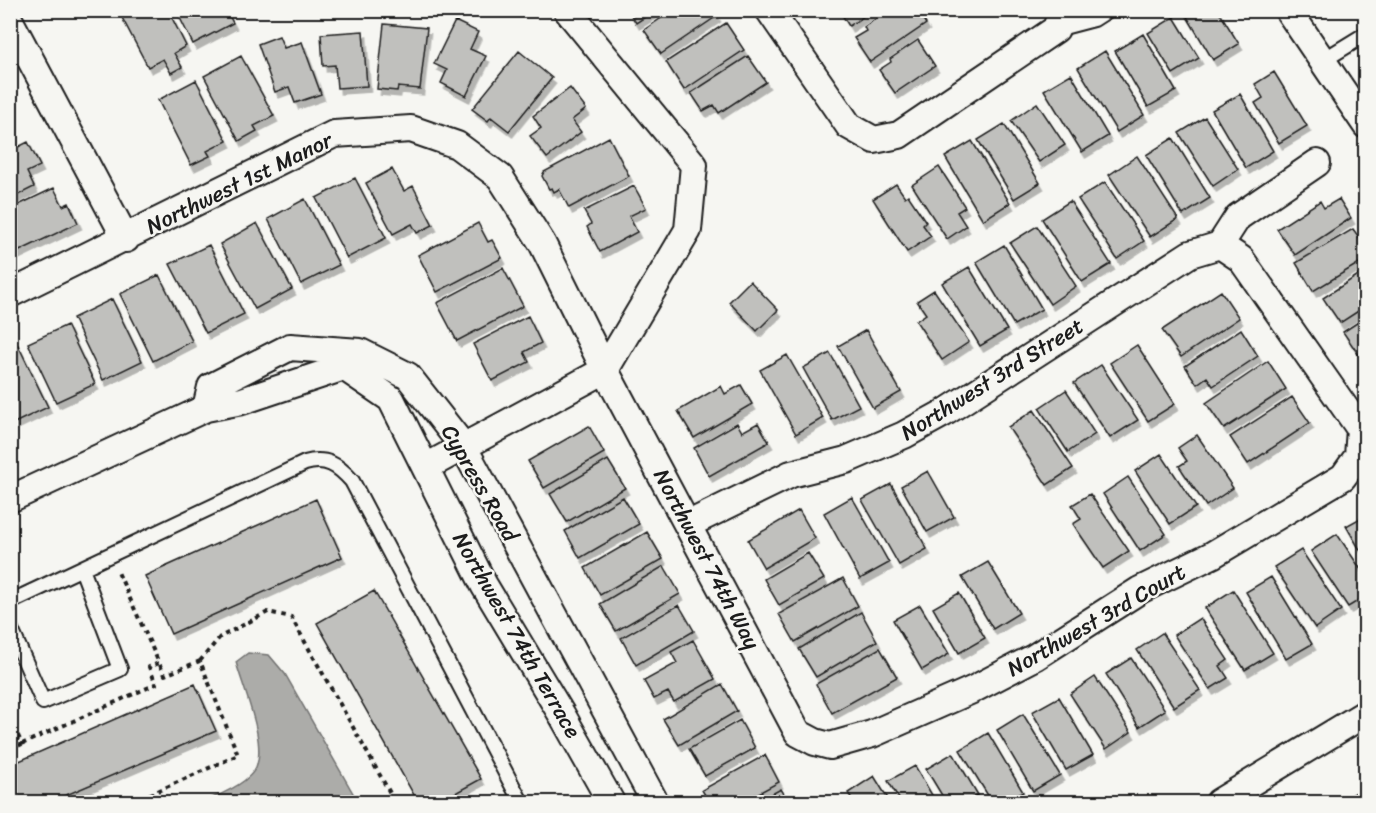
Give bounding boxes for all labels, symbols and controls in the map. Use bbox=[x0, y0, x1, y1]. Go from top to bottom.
street label: Northwest 1st Manor bbox=[139, 120, 341, 245]
street label: Northwest 3rd Street bbox=[893, 307, 1092, 451]
street label: Cypress Road bbox=[431, 417, 530, 550]
street label: Northwest 74th Way bbox=[643, 461, 772, 657]
street label: Northwest 74th Terrace bbox=[442, 524, 592, 746]
street label: Northwest 3rd Court bbox=[999, 553, 1193, 687]

